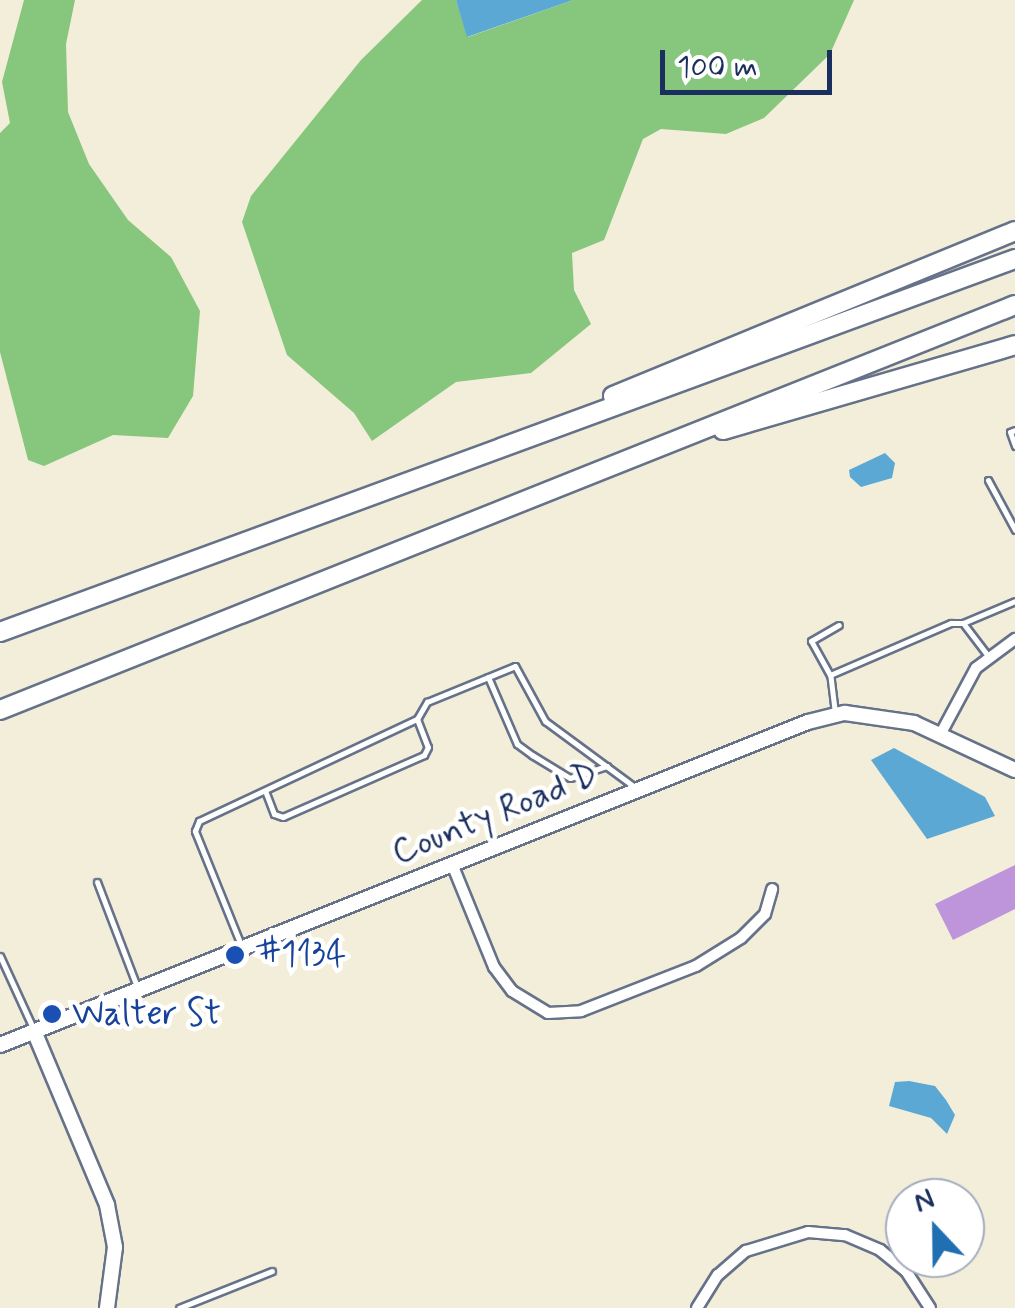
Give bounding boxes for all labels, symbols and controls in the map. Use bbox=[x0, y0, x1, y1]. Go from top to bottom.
scale bar bbox=[665, 30, 838, 92]
text: 100 m bbox=[677, 48, 758, 87]
street label: County Road D bbox=[386, 754, 604, 874]
place label: #1134 bbox=[255, 934, 346, 976]
marker: #1134 bbox=[224, 944, 246, 966]
place label: Walter St bbox=[72, 993, 219, 1035]
marker: Walter St bbox=[41, 1003, 63, 1025]
north arrow bbox=[885, 1178, 985, 1278]
text: N bbox=[909, 1181, 940, 1222]

